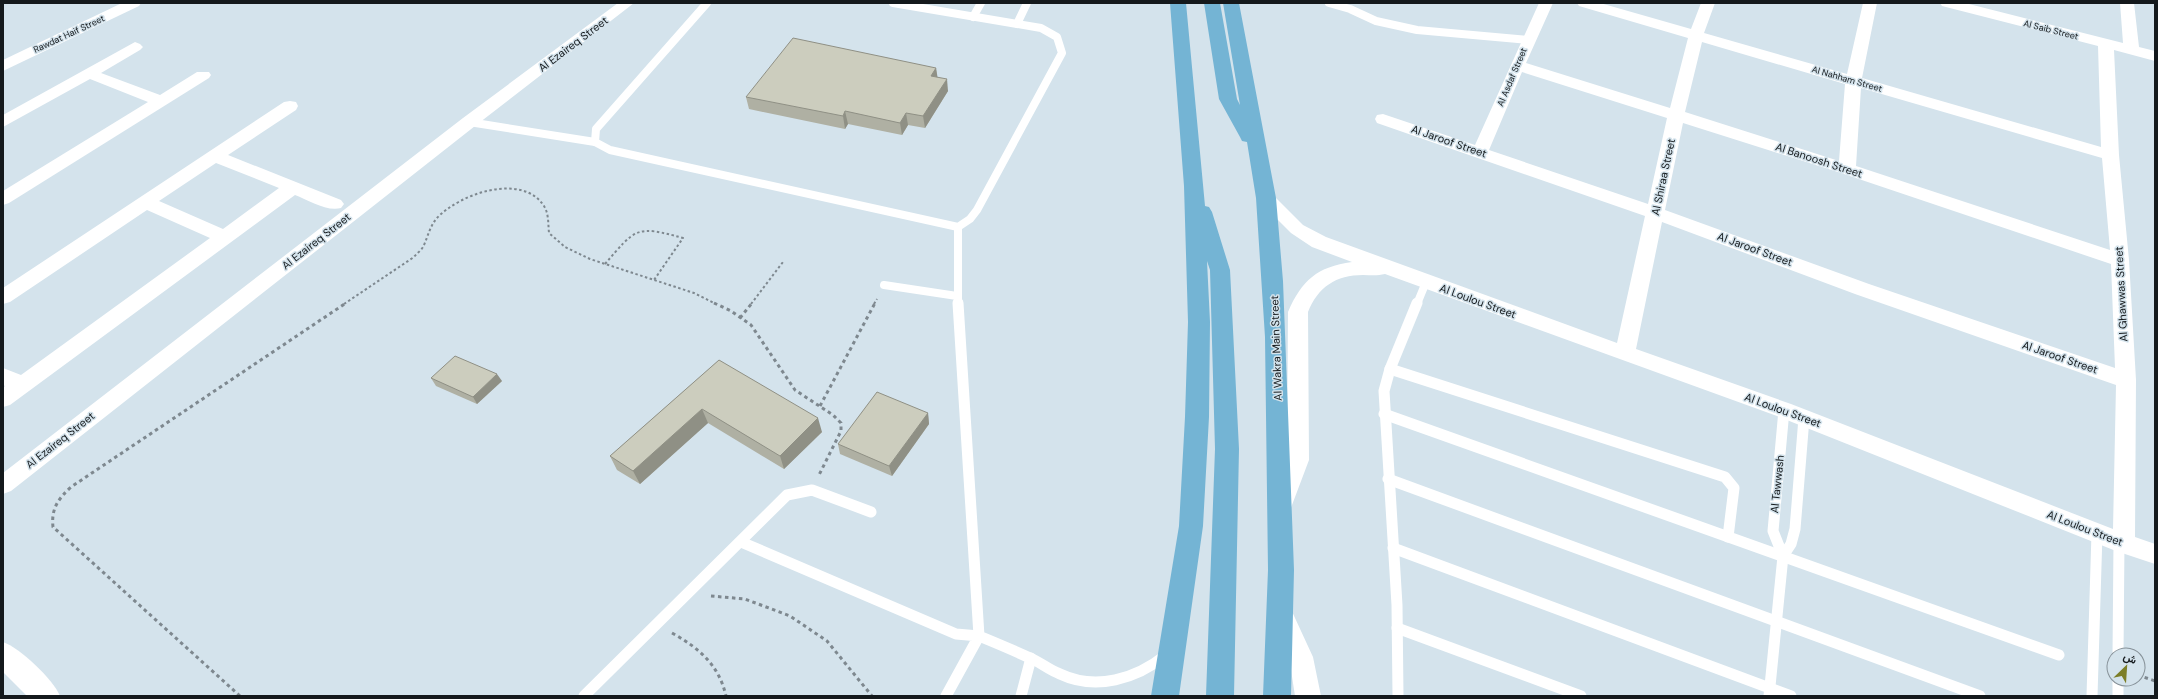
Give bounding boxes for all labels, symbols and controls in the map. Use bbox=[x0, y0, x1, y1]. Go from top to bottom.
street label: Rawdat Haif Street bbox=[31, 12, 107, 56]
street label: Al Ezaireq Street bbox=[535, 13, 611, 75]
street label: Al Saib Street bbox=[2022, 17, 2080, 43]
street label: Al Asdaf Street bbox=[1494, 46, 1530, 108]
street label: Al Nahham Street bbox=[1810, 63, 1884, 95]
street label: Al Jaroof Street bbox=[1409, 122, 1489, 160]
street label: Al Shiraa Street bbox=[1648, 137, 1678, 217]
street label: Al Banoosh Street bbox=[1774, 139, 1864, 181]
street label: Al Ezaireq Street bbox=[279, 210, 353, 272]
street label: Al Jaroof Street bbox=[1716, 229, 1794, 269]
street label: Al Ghawwas Street bbox=[2112, 246, 2130, 342]
street label: Al Loulou Street bbox=[1438, 281, 1518, 321]
street label: Al Wakra Main Street bbox=[1267, 295, 1285, 401]
street label: Al Jaroof Street bbox=[2020, 338, 2100, 376]
street label: Al Loulou Street bbox=[1743, 390, 1823, 430]
street label: Al Ezaireq Street bbox=[23, 409, 97, 471]
street label: Al Tawwash bbox=[1767, 454, 1787, 514]
street label: Al Loulou Street bbox=[2045, 507, 2125, 549]
north arrow bbox=[2106, 647, 2146, 687]
text: ش bbox=[2121, 649, 2139, 667]

